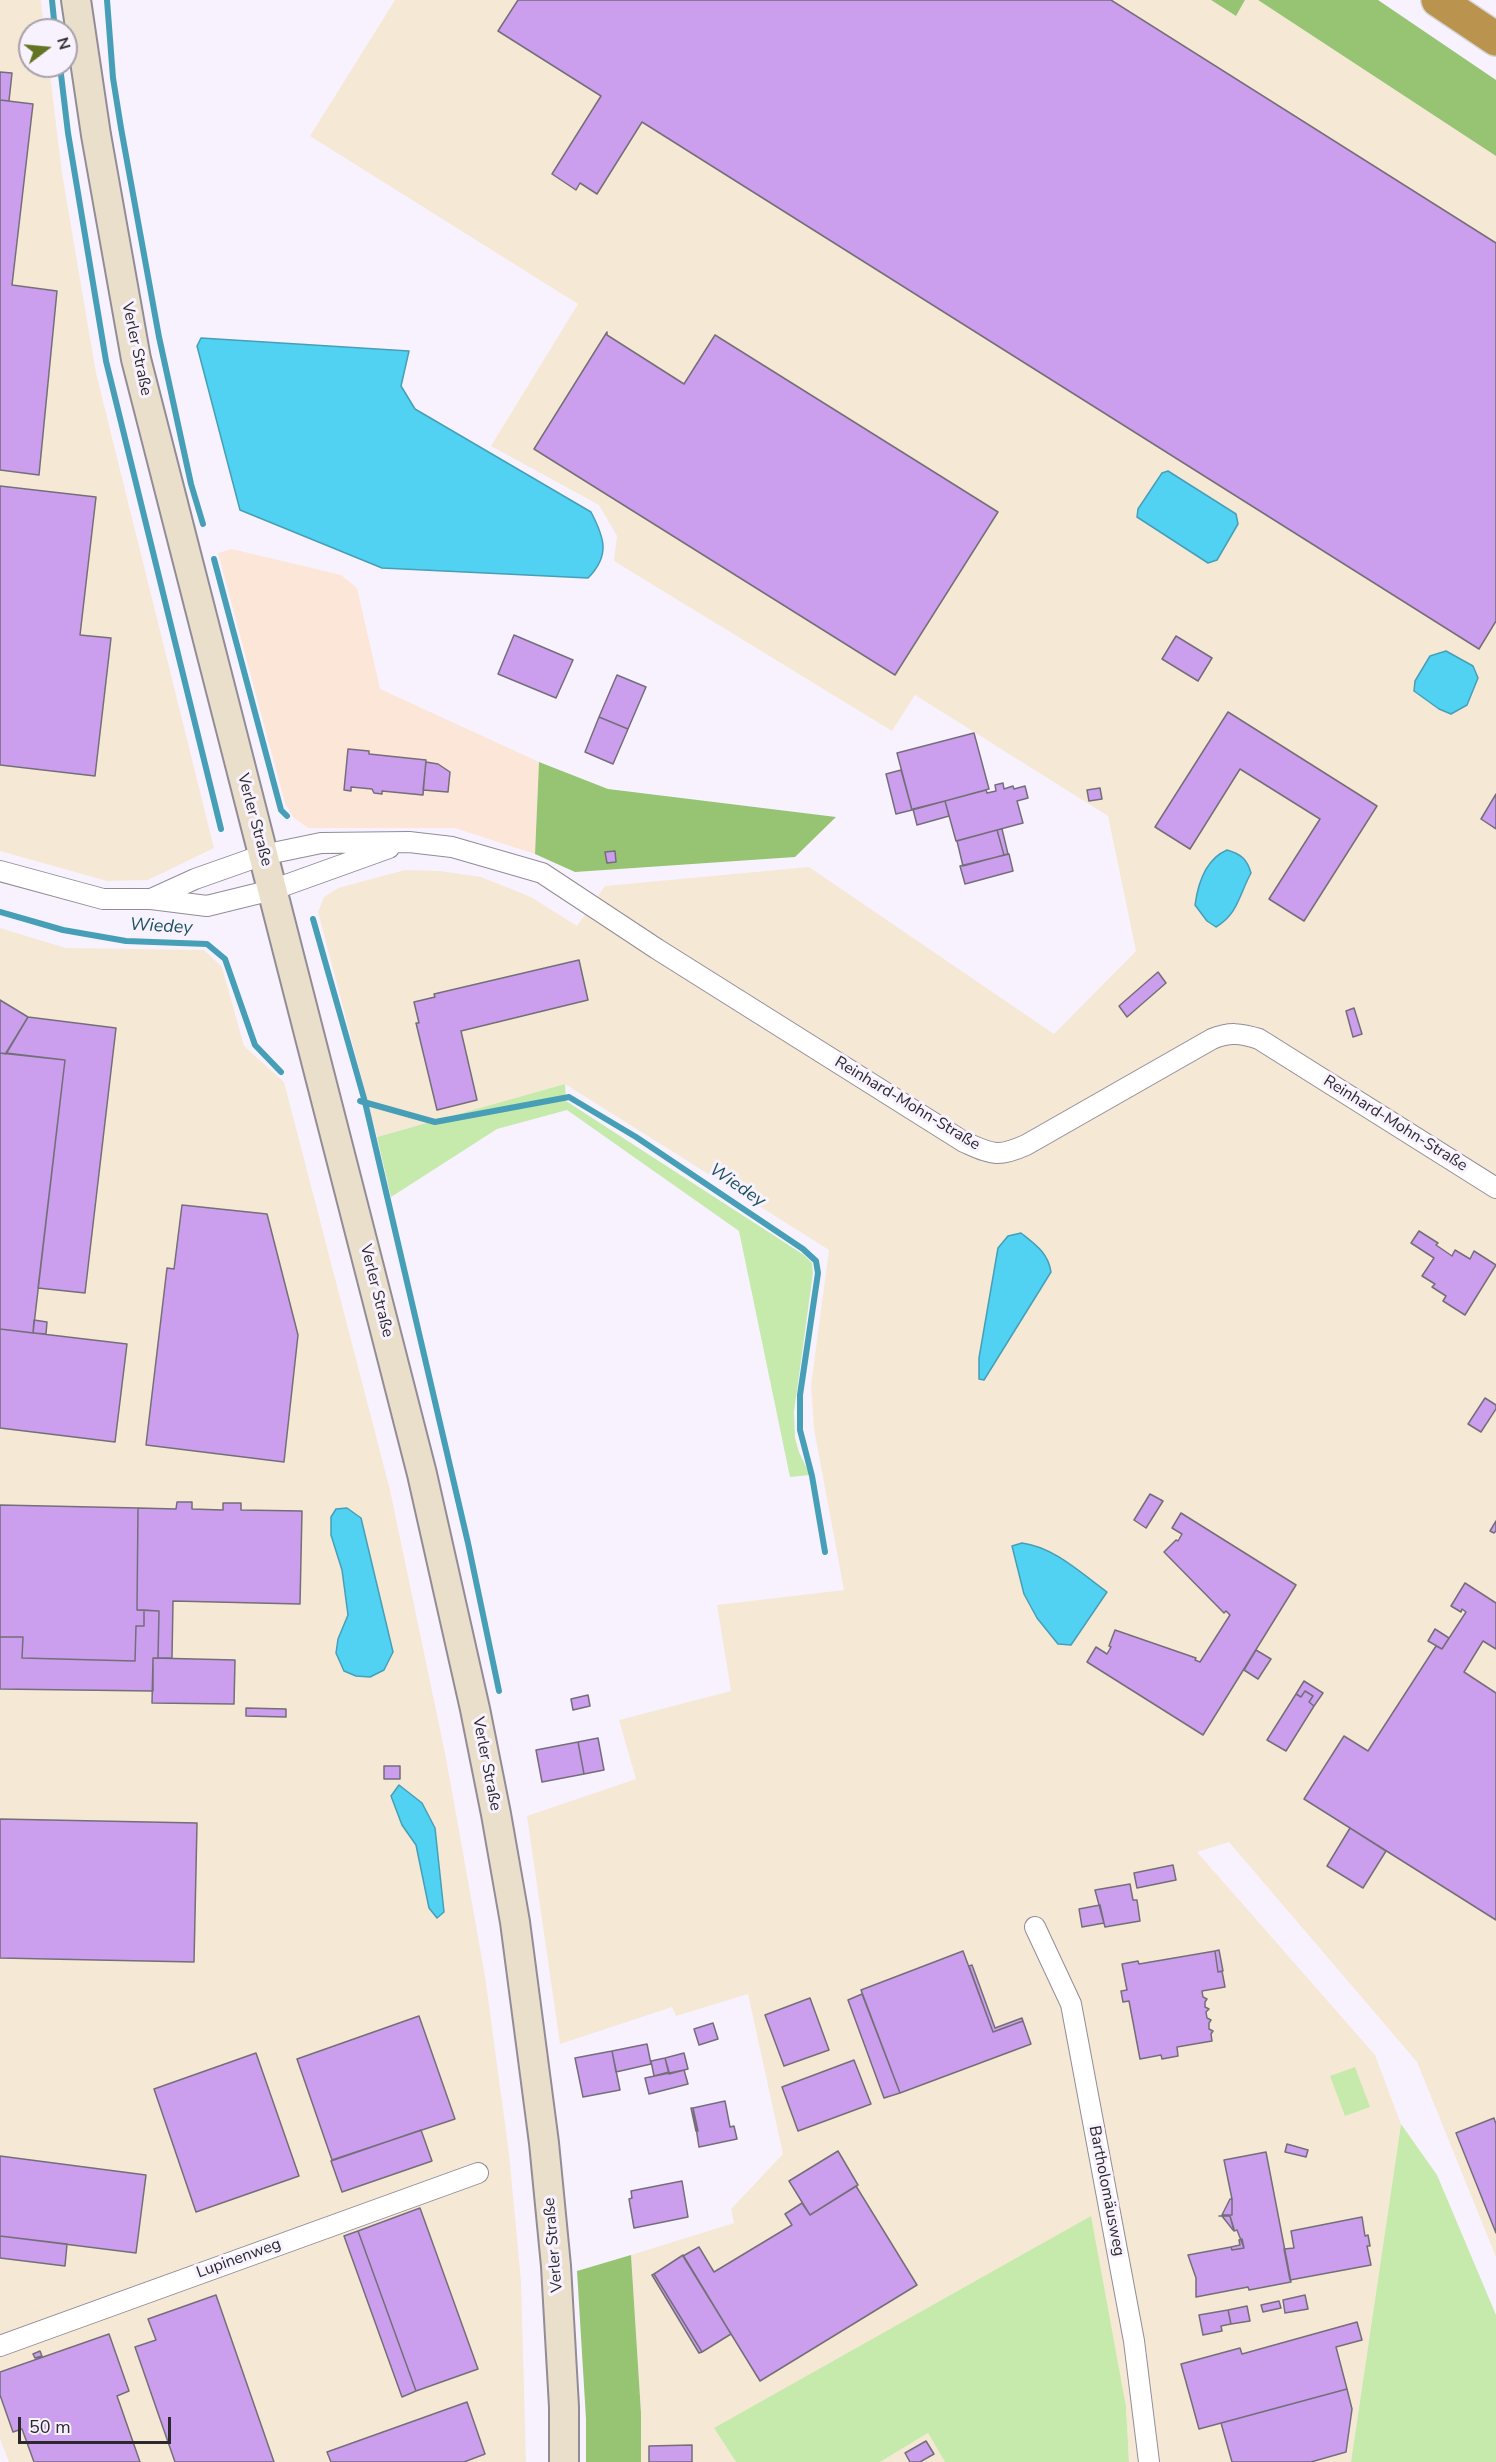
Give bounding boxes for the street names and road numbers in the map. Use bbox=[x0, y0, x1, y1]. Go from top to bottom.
street label: Verler Straße bbox=[117, 300, 155, 398]
street label: Verler Straße bbox=[232, 772, 276, 868]
street label: Reinhard-Mohn-Straße bbox=[831, 1053, 983, 1155]
street label: Reinhard-Mohn-Straße bbox=[1319, 1072, 1471, 1176]
street label: Verler Straße bbox=[355, 1242, 397, 1340]
street label: Verler Straße bbox=[467, 1715, 505, 1813]
street label: Bartholomäusweg bbox=[1084, 2124, 1128, 2258]
street label: Verler Straße bbox=[540, 2197, 568, 2293]
street label: Lupinenweg bbox=[194, 2235, 284, 2283]

